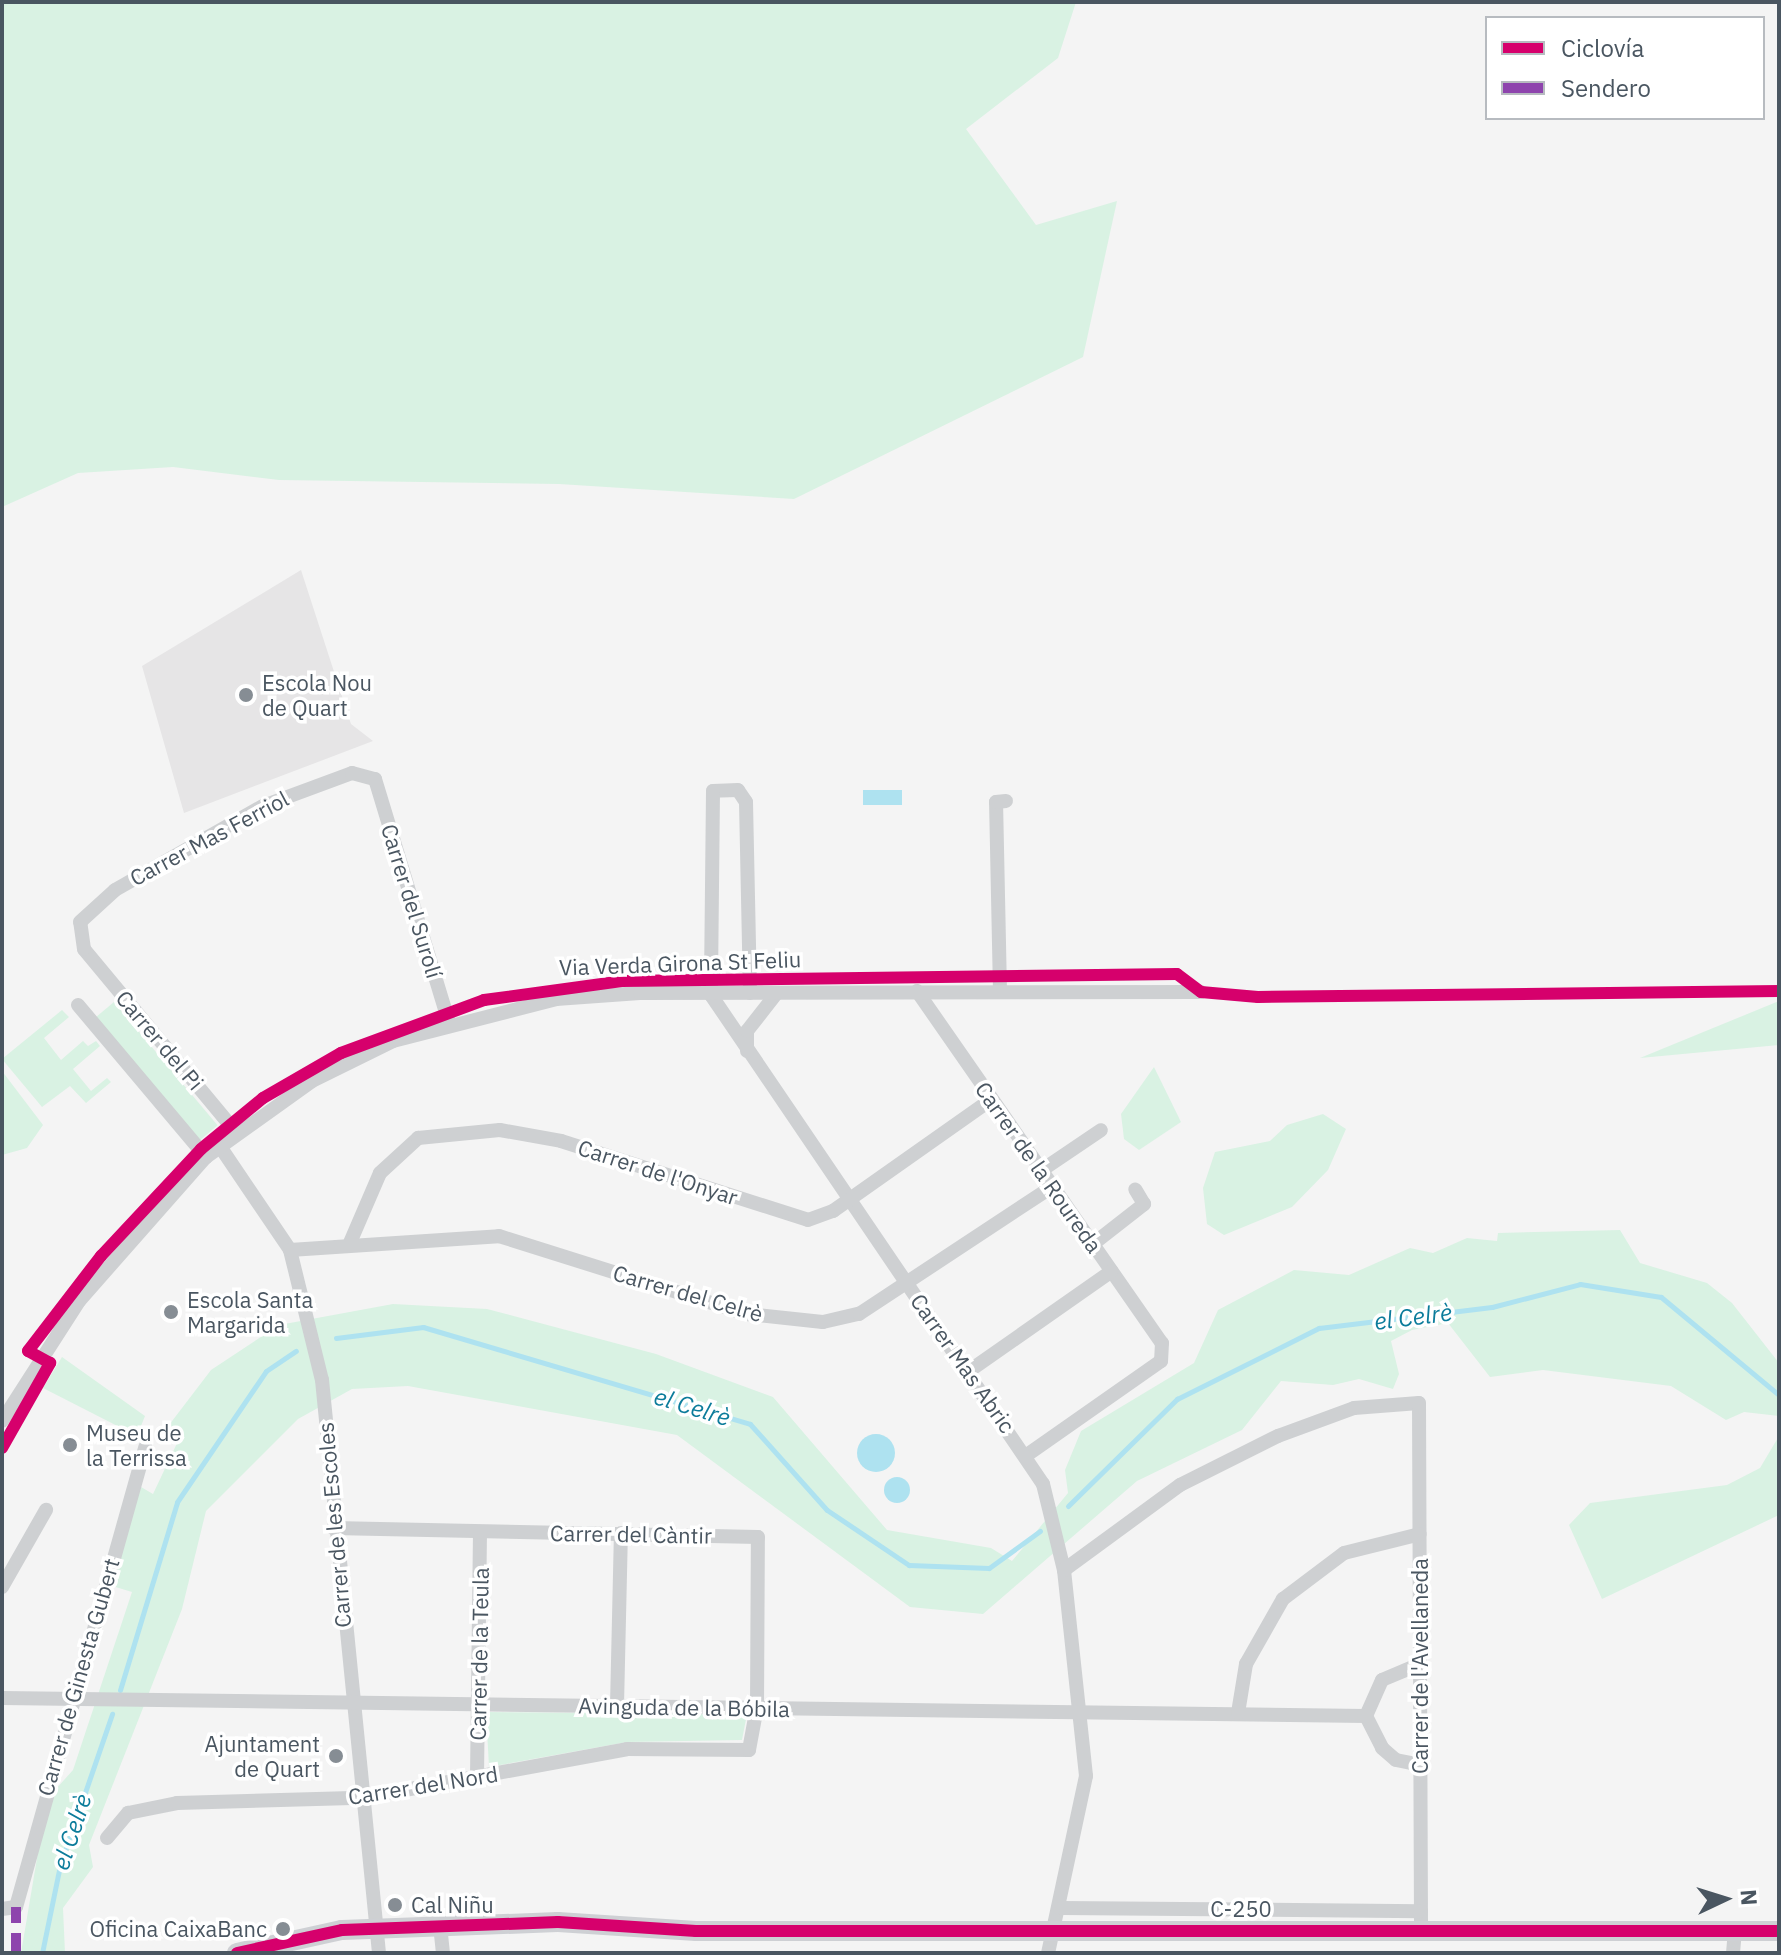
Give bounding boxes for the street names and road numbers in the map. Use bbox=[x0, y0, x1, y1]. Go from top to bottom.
street label: Carrer Mas Ferriol bbox=[125, 785, 293, 891]
street label: Carrer del Surolí bbox=[376, 821, 448, 981]
street label: Via Verda Girona St Feliu bbox=[558, 946, 802, 980]
street label: Carrer del Pi bbox=[111, 985, 209, 1095]
street label: Carrer de la Roureda bbox=[970, 1076, 1108, 1258]
street label: Carrer de l'Onyar bbox=[575, 1134, 741, 1210]
street label: Carrer del Celrè bbox=[610, 1259, 766, 1327]
street label: Carrer Mas Abric bbox=[905, 1288, 1021, 1438]
street label: Carrer de les Escoles bbox=[312, 1421, 356, 1629]
street label: Carrer del Càntir bbox=[550, 1519, 712, 1549]
street label: Carrer de Ginesta Gubert bbox=[31, 1555, 125, 1799]
street label: Carrer de l'Avellaneda bbox=[1407, 1558, 1433, 1774]
street label: Carrer de la Teula bbox=[464, 1567, 494, 1741]
street label: Avinguda de la Bóbila bbox=[578, 1692, 790, 1722]
street label: Carrer del Nord bbox=[346, 1760, 500, 1810]
street label: C-250 bbox=[1210, 1896, 1272, 1922]

